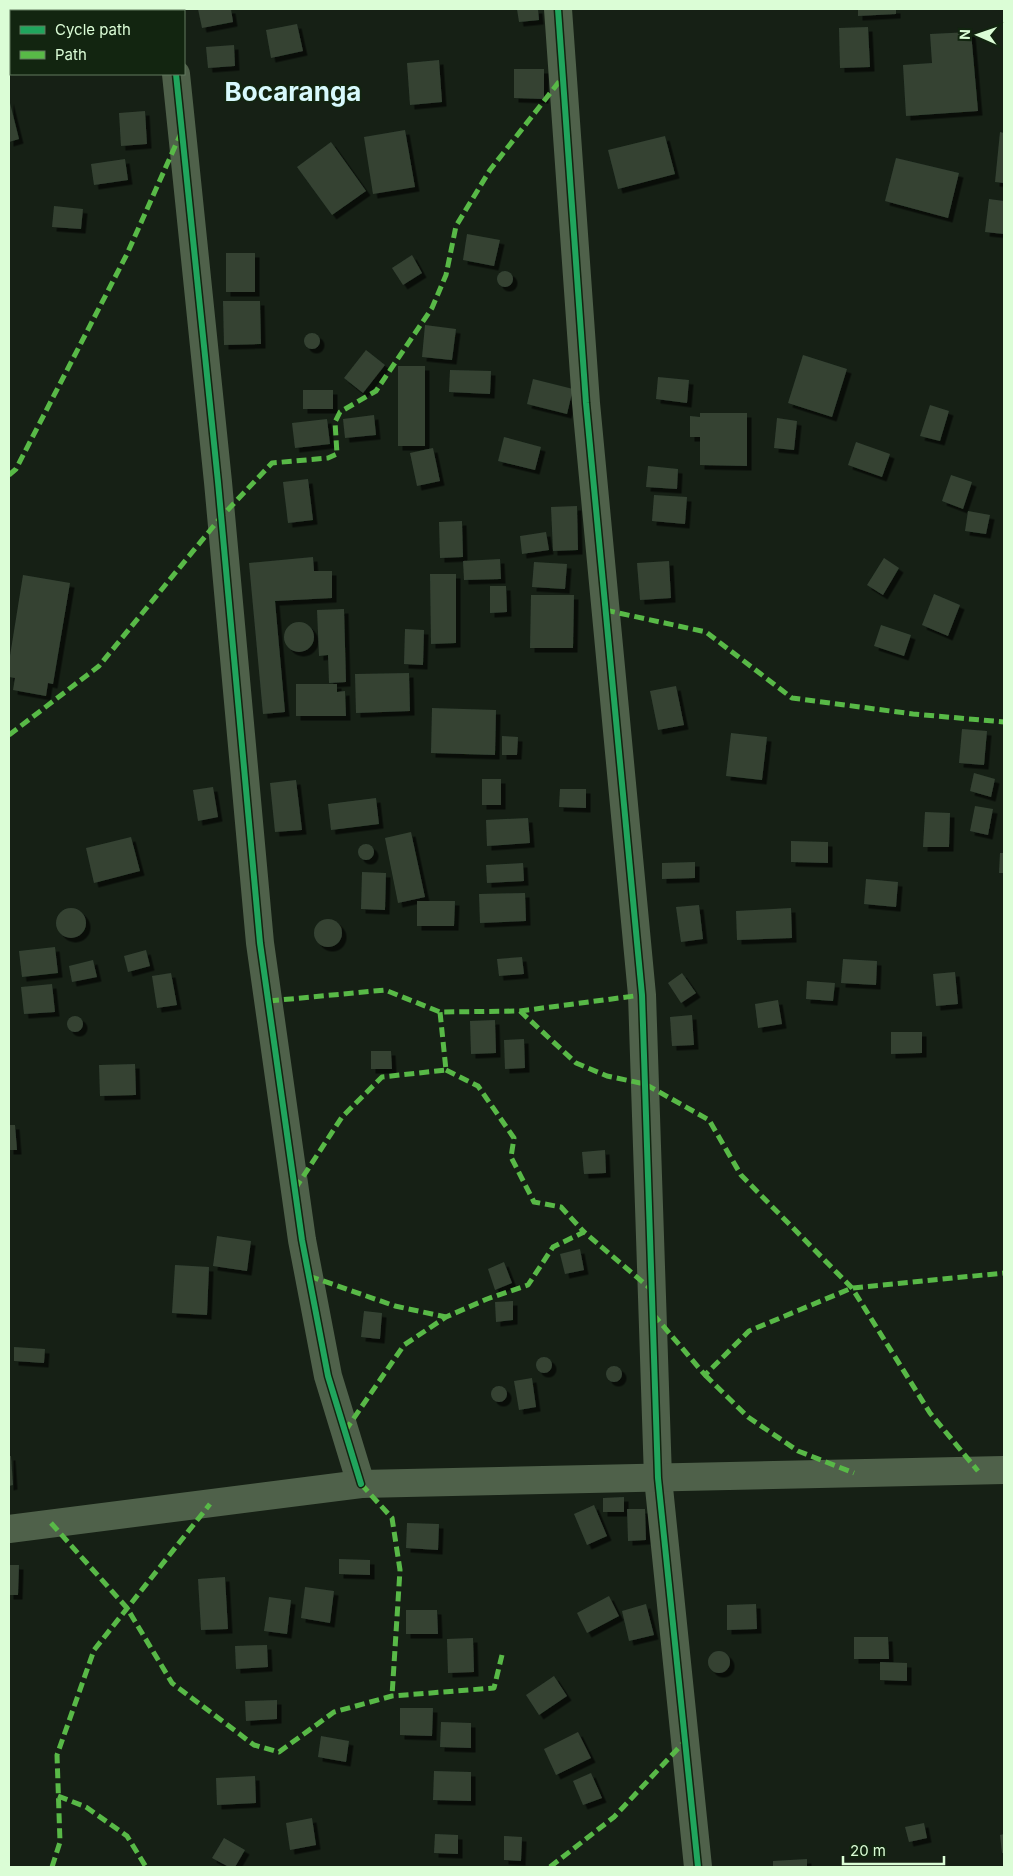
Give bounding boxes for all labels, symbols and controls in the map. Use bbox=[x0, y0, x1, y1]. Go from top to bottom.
legend bbox=[10, 10, 185, 75]
north arrow bbox=[953, 10, 1003, 60]
text: Cycle path bbox=[55, 20, 131, 39]
text: N bbox=[956, 29, 973, 40]
text: Path bbox=[55, 45, 87, 64]
district label: Bocaranga bbox=[225, 76, 361, 107]
scale bar bbox=[843, 1834, 944, 1866]
text: 20 m bbox=[850, 1841, 886, 1860]

